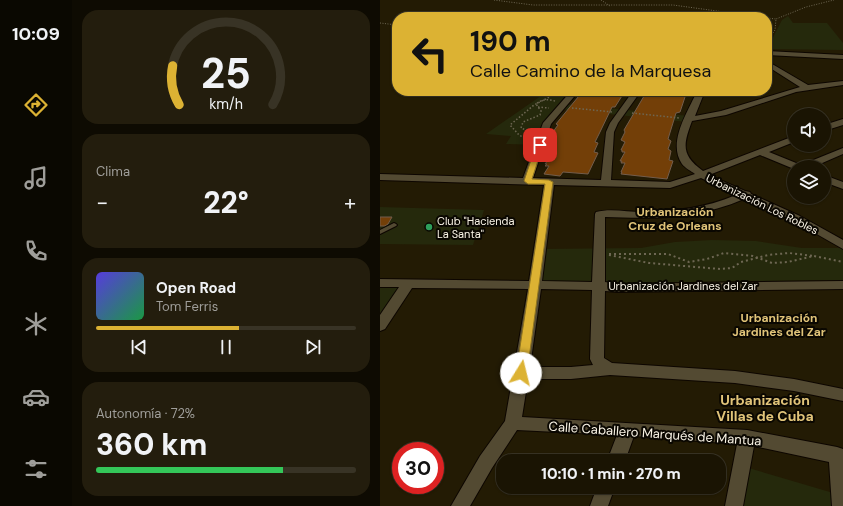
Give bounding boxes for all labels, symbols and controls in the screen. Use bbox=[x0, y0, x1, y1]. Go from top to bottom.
text: 10:09 bbox=[12, 22, 60, 46]
text: 190 m bbox=[470, 23, 551, 60]
icon: left bbox=[404, 28, 456, 80]
text: 25 bbox=[201, 47, 251, 101]
text: Calle Camino de la Marquesa bbox=[470, 59, 711, 83]
icon: directions bbox=[22, 91, 50, 119]
text: km/h bbox=[209, 95, 243, 113]
map controls bbox=[787, 108, 831, 204]
button: sound bbox=[787, 108, 831, 152]
pin bbox=[523, 128, 557, 162]
icon: arrive bbox=[529, 134, 551, 156]
button: layers bbox=[787, 160, 831, 204]
text: Clima bbox=[96, 163, 130, 180]
icon: music bbox=[22, 164, 50, 192]
street label: Urbanización Los Robles bbox=[704, 171, 820, 237]
text: 22° bbox=[203, 183, 249, 222]
text: − bbox=[96, 188, 108, 217]
text: + bbox=[344, 188, 356, 217]
district label: Urbanización Cruz de Orleans bbox=[628, 204, 722, 234]
place label: Club "Hacienda La Santa" bbox=[437, 214, 515, 241]
marker: Club "Hacienda La Santa" bbox=[424, 222, 434, 232]
icon: phone bbox=[22, 237, 50, 265]
text: Open Road bbox=[156, 278, 236, 298]
street label: Urbanización Jardines del Zar bbox=[608, 279, 758, 293]
text: Tom Ferris bbox=[156, 298, 218, 315]
icon: climate bbox=[22, 310, 50, 338]
district label: Urbanización Jardines del Zar bbox=[732, 310, 826, 340]
icon: previous bbox=[128, 336, 150, 358]
icon: pause bbox=[215, 336, 237, 358]
icon: next bbox=[302, 336, 324, 358]
position arrow bbox=[500, 352, 542, 394]
icon: car bbox=[22, 383, 50, 411]
district label: Urbanización Villas de Cuba bbox=[716, 391, 814, 425]
text: Autonomía · 72% bbox=[96, 405, 195, 422]
street label: Calle Caballero Marqués de Mantua bbox=[548, 418, 762, 449]
text: 360 km bbox=[96, 425, 207, 464]
speed limit sign: 30 bbox=[392, 442, 444, 494]
icon: filters bbox=[22, 455, 50, 483]
text: 10:10 · 1 min · 270 m bbox=[541, 464, 681, 484]

